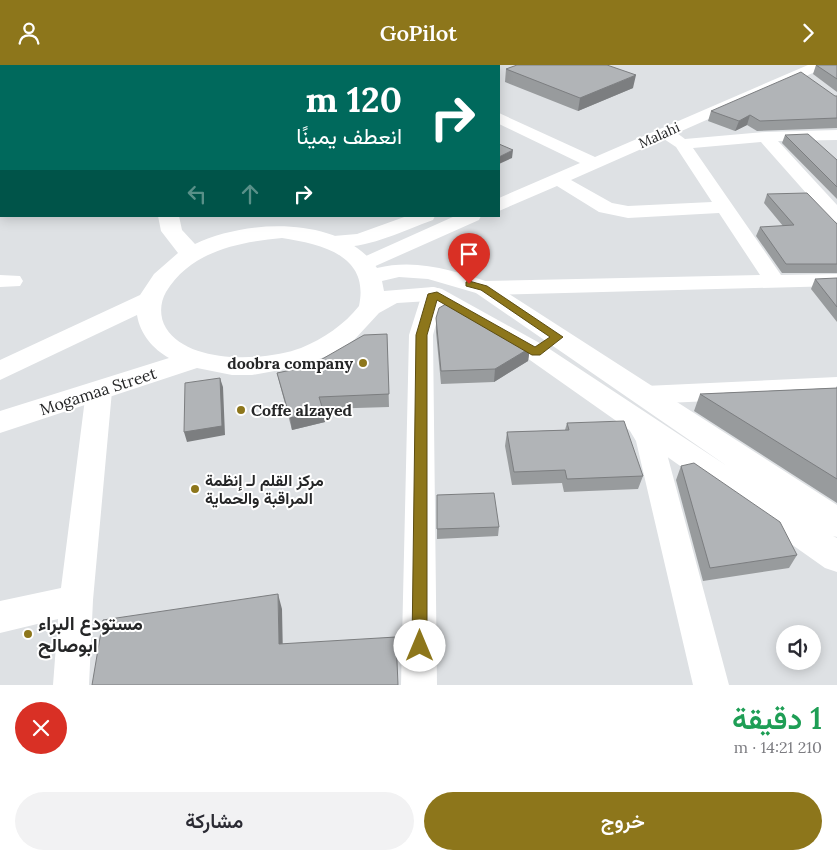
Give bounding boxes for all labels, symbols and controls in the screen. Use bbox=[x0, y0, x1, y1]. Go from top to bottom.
icon: person bbox=[15, 19, 43, 47]
text: GoPilot bbox=[380, 19, 457, 47]
icon: forward bbox=[794, 19, 822, 47]
text: 120 m bbox=[305, 77, 402, 122]
icon: right bbox=[420, 85, 485, 150]
street label: Malahi bbox=[635, 118, 683, 152]
text: انعطف يمينًا bbox=[296, 122, 402, 150]
icon: left bbox=[183, 180, 211, 208]
icon: ahead bbox=[236, 180, 264, 208]
icon: right bbox=[289, 180, 317, 208]
pin bbox=[448, 233, 490, 284]
icon: arrive bbox=[455, 240, 483, 268]
place label: doobra company bbox=[227, 353, 353, 373]
marker: doobra company bbox=[357, 357, 369, 369]
street label: Mogamaa Street bbox=[37, 362, 160, 419]
place label: Coffe alzayed bbox=[251, 400, 353, 420]
marker: Coffe alzayed bbox=[235, 404, 247, 416]
place label: مركز القلم لـ إنظمة المراقبة والحماية bbox=[205, 470, 324, 509]
marker: مركز القلم لـ إنظمة المراقبة والحماية bbox=[189, 483, 201, 495]
place label: مستودع البراء ابوصالح bbox=[38, 611, 143, 659]
position arrow bbox=[393, 619, 445, 671]
map controls bbox=[776, 625, 821, 670]
button: sound bbox=[776, 625, 821, 670]
marker: مستودع البراء ابوصالح bbox=[22, 628, 34, 640]
text: 1 دقيقة bbox=[732, 699, 822, 737]
button: close bbox=[15, 702, 67, 754]
text: 210 m · 14:21 bbox=[734, 737, 822, 757]
button: مشاركة bbox=[15, 792, 414, 850]
button: خروج bbox=[424, 792, 822, 850]

